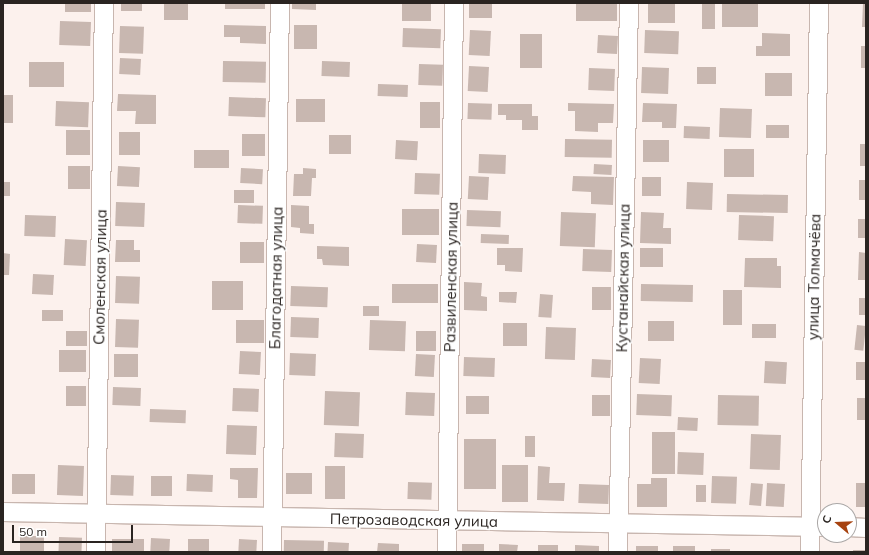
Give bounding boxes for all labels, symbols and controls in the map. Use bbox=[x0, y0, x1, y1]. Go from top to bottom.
street label: Развиленская улица bbox=[441, 202, 461, 352]
street label: Кустанайская улица bbox=[613, 203, 633, 353]
street label: Благодатная улица bbox=[266, 207, 286, 349]
street label: Смоленская улица bbox=[90, 209, 110, 345]
street label: улица Толмачёва bbox=[804, 214, 824, 340]
north arrow bbox=[817, 503, 857, 543]
street label: Петрозаводская улица bbox=[330, 510, 498, 530]
text: С bbox=[819, 514, 834, 525]
scale bar bbox=[14, 517, 135, 543]
text: 50 m bbox=[19, 524, 47, 539]

